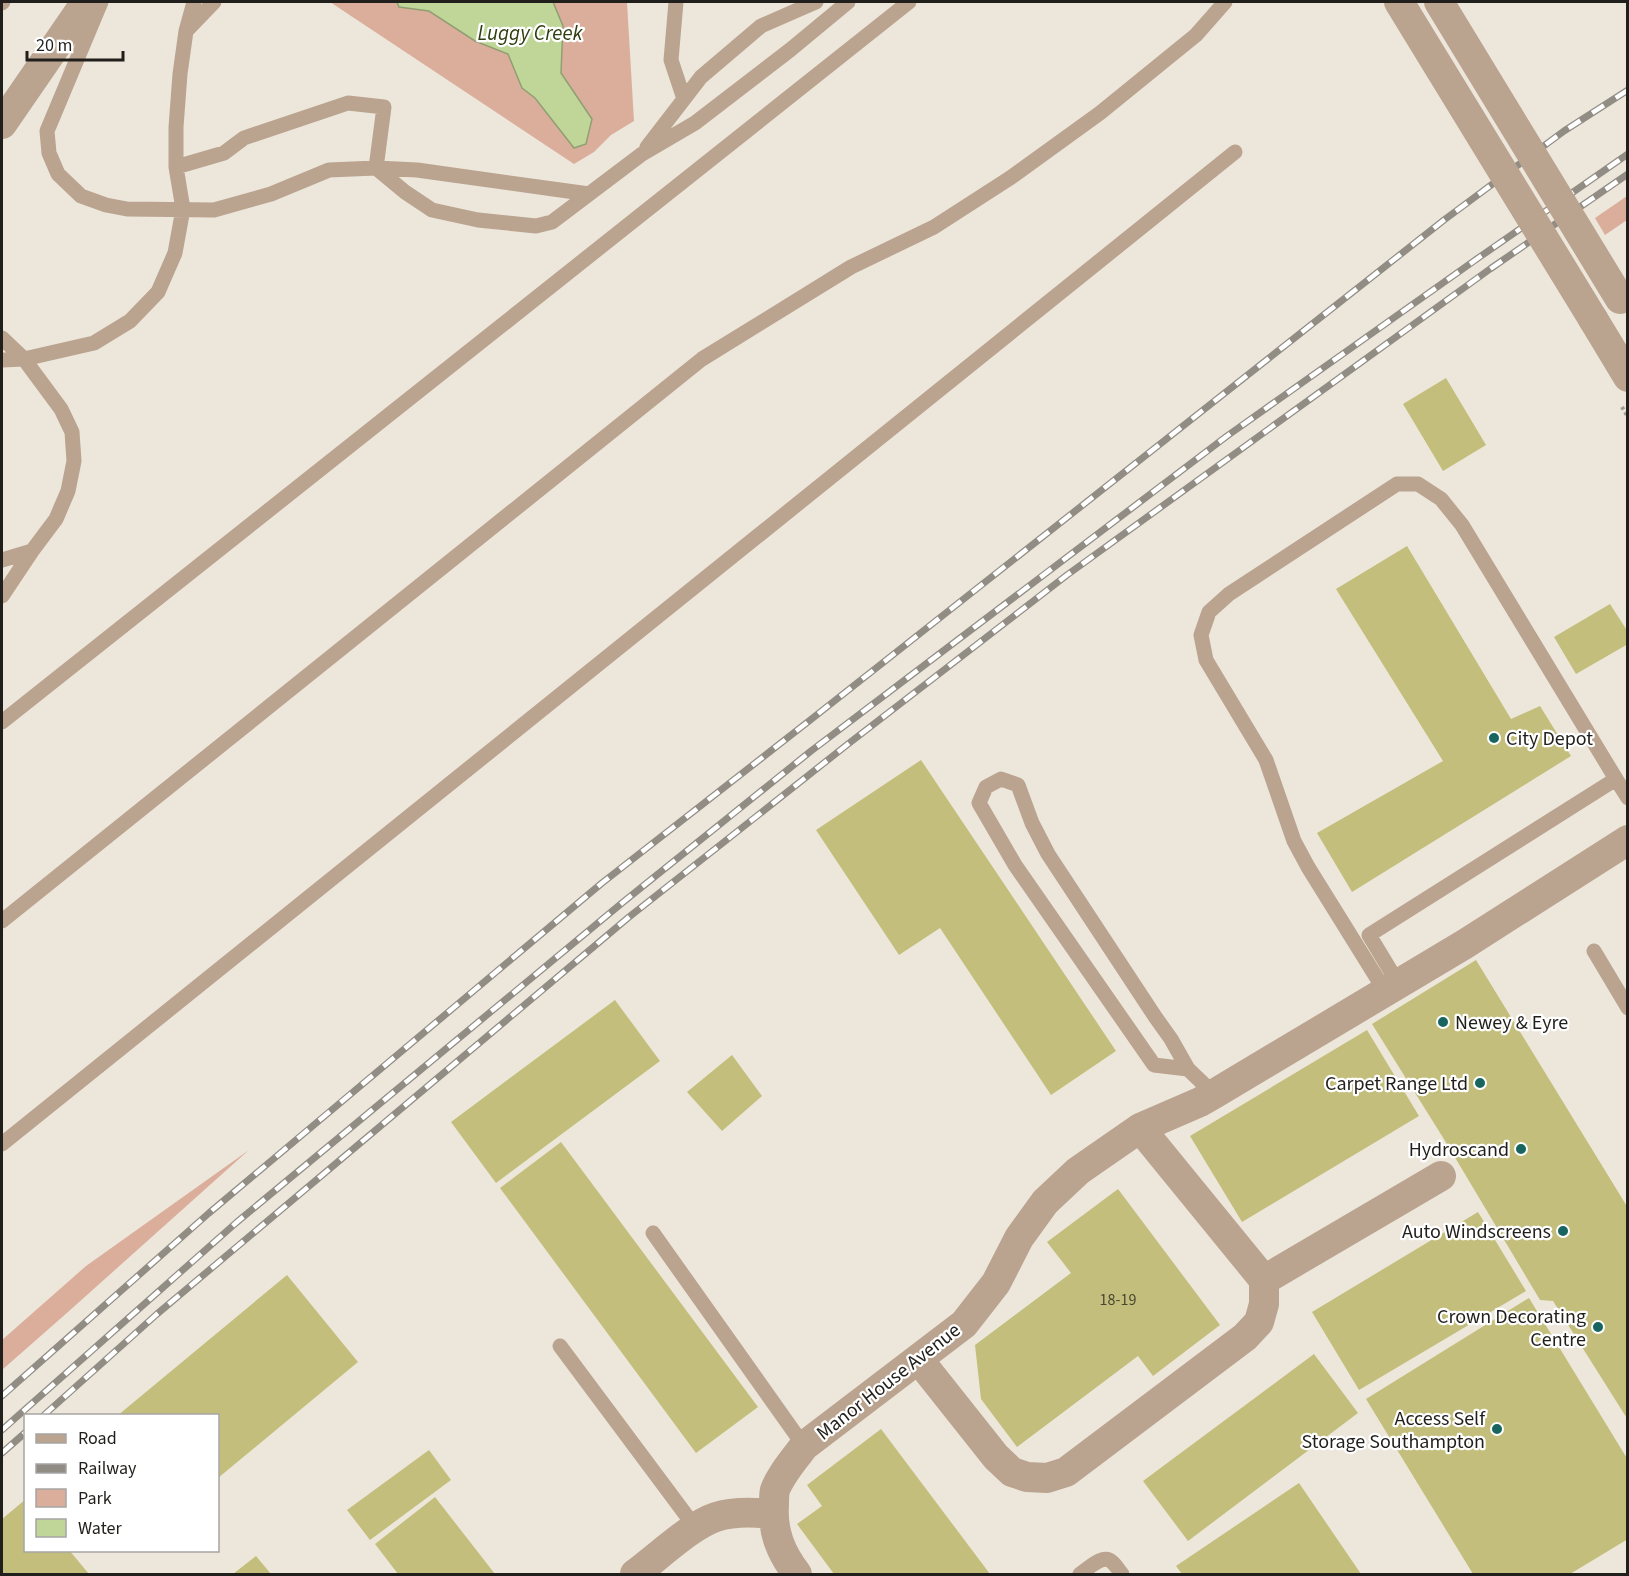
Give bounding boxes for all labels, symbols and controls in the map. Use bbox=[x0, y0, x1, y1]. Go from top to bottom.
water label: Luggy Creek bbox=[478, 18, 584, 48]
scale bar bbox=[27, 24, 123, 62]
text: 20 m bbox=[36, 33, 72, 58]
place label: City Depot bbox=[1506, 725, 1593, 753]
marker: City Depot bbox=[1487, 731, 1501, 745]
place label: Newey & Eyre bbox=[1455, 1009, 1568, 1037]
marker: Newey & Eyre bbox=[1436, 1015, 1450, 1029]
place label: Carpet Range Ltd bbox=[1325, 1070, 1468, 1098]
marker: Carpet Range Ltd bbox=[1473, 1076, 1487, 1090]
place label: Hydroscand bbox=[1409, 1136, 1509, 1164]
marker: Hydroscand bbox=[1514, 1142, 1528, 1156]
place label: Auto Windscreens bbox=[1402, 1218, 1551, 1246]
marker: Auto Windscreens bbox=[1556, 1224, 1570, 1238]
house number: 18-19 bbox=[1100, 1289, 1136, 1311]
place label: Crown Decorating Centre bbox=[1437, 1303, 1586, 1354]
street label: Manor House Avenue bbox=[811, 1317, 967, 1447]
marker: Crown Decorating Centre bbox=[1591, 1320, 1605, 1334]
place label: Access Self Storage Southampton bbox=[1301, 1405, 1486, 1456]
legend bbox=[24, 1414, 219, 1552]
marker: Access Self Storage Southampton bbox=[1490, 1422, 1504, 1436]
text: Road bbox=[78, 1426, 117, 1451]
text: Railway bbox=[78, 1456, 137, 1481]
text: Park bbox=[78, 1486, 112, 1511]
text: Water bbox=[78, 1516, 122, 1541]

